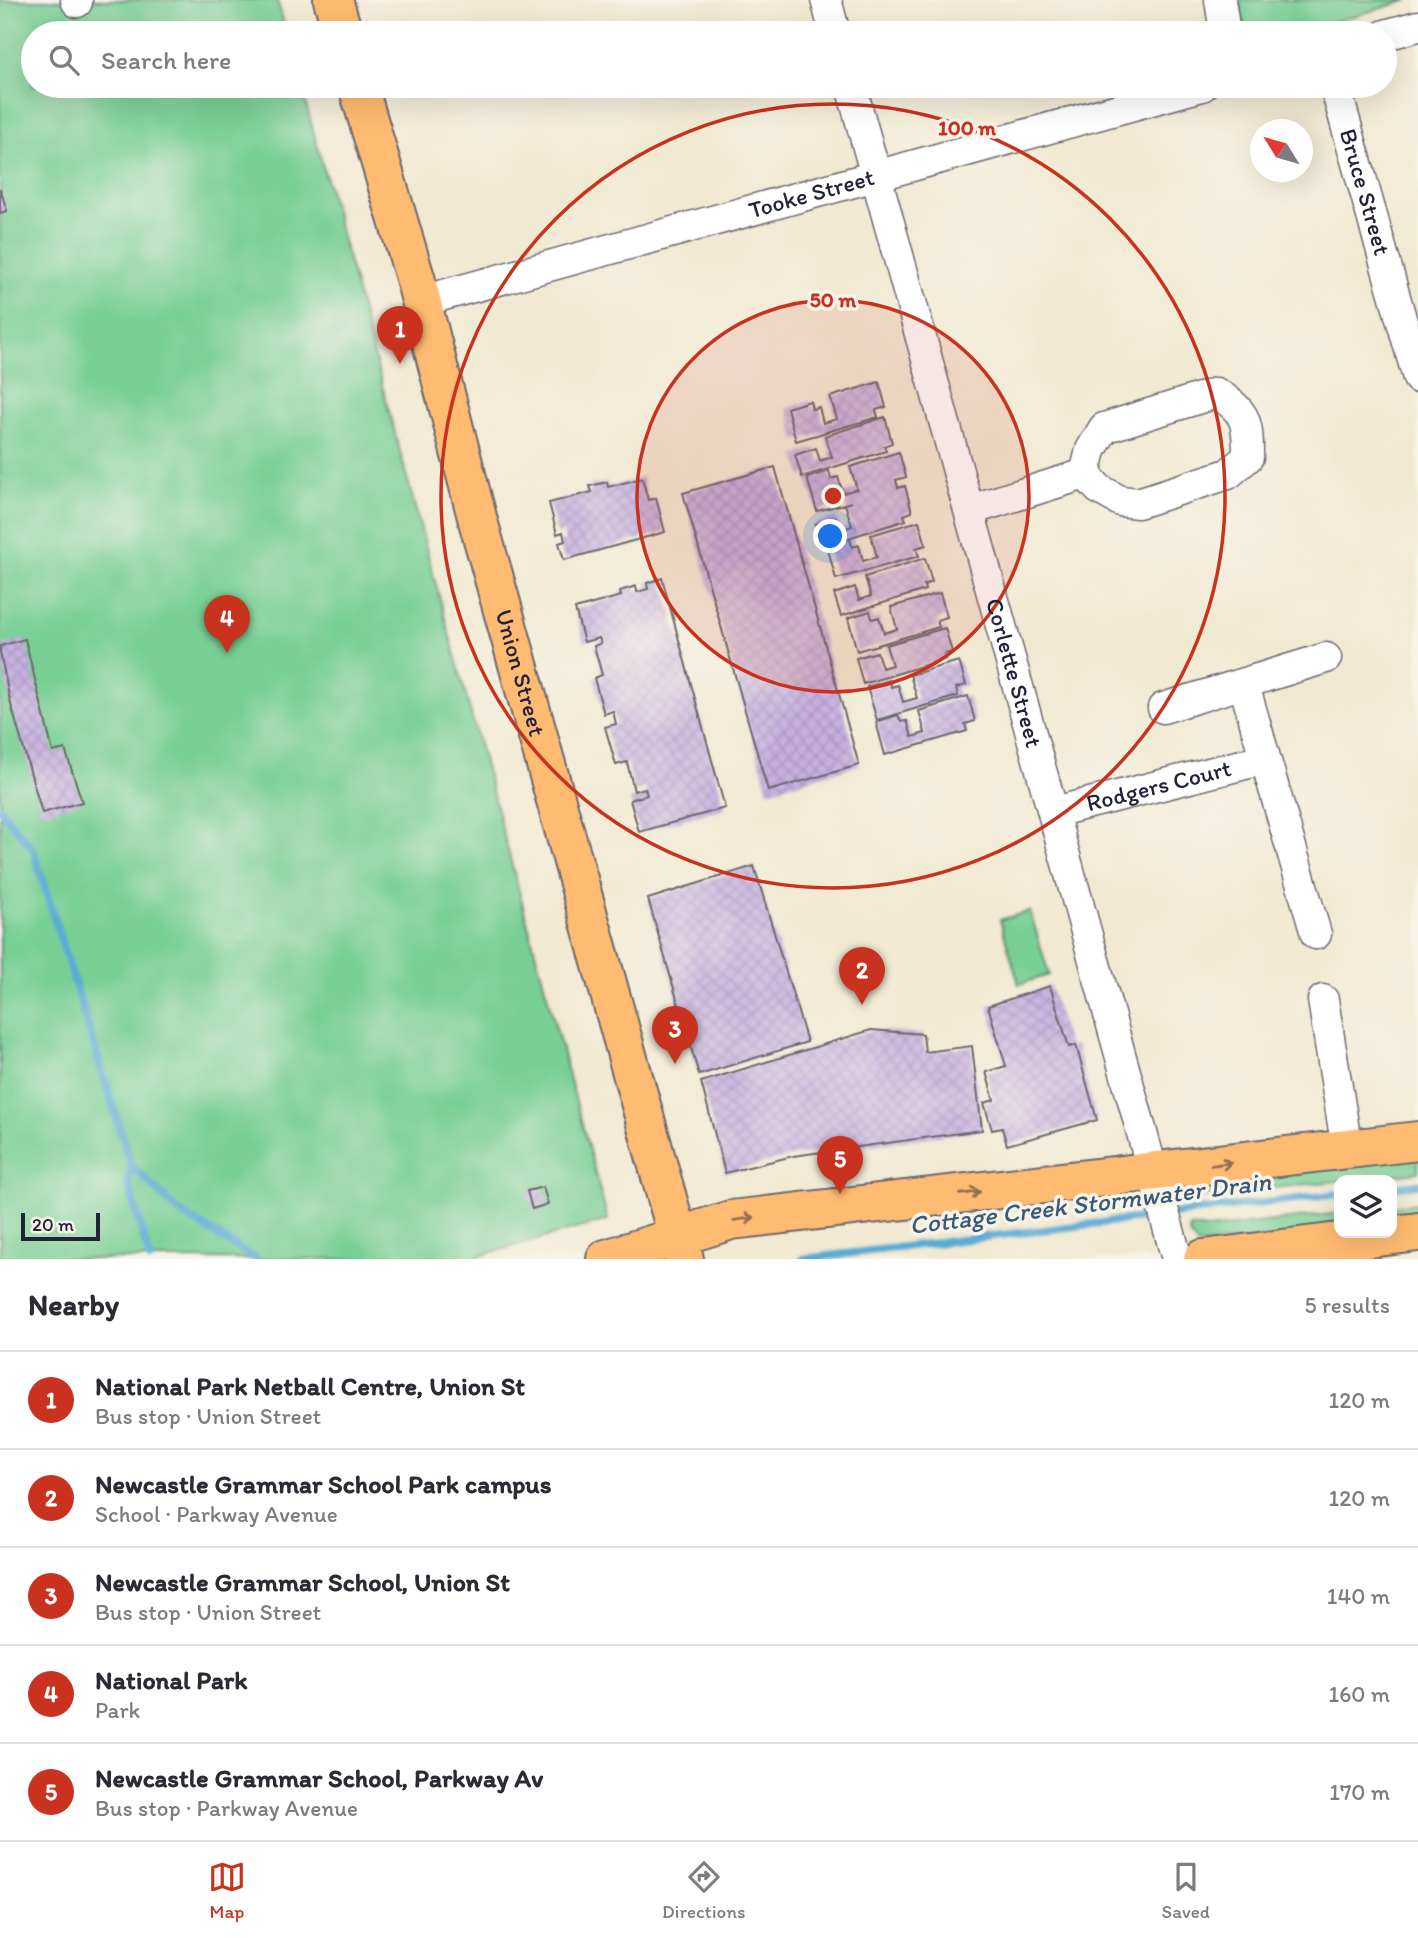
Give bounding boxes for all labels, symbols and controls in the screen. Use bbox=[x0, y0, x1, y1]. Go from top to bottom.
search box bbox=[21, 21, 1397, 98]
icon: search bbox=[45, 41, 83, 79]
text: Search here bbox=[101, 44, 231, 76]
text: 100 m bbox=[938, 115, 996, 140]
north arrow bbox=[1250, 119, 1313, 182]
street label: Bruce Street bbox=[1334, 125, 1397, 258]
street label: Tooke Street bbox=[745, 162, 877, 224]
text: 50 m bbox=[810, 287, 857, 312]
pin: 1 bbox=[377, 306, 423, 364]
centre of rings bbox=[821, 484, 845, 508]
your location bbox=[813, 519, 847, 553]
pin: 4 bbox=[204, 595, 250, 653]
street label: Corlette Street bbox=[980, 595, 1049, 750]
street label: Union Street bbox=[489, 606, 552, 739]
street label: Rodgers Court bbox=[1083, 753, 1234, 817]
pin: 2 bbox=[839, 947, 885, 1005]
pin: 3 bbox=[652, 1006, 698, 1064]
pin: 5 bbox=[817, 1136, 863, 1194]
one-way arrow bbox=[1209, 1157, 1232, 1170]
water label: Cottage Creek Stormwater Drain bbox=[907, 1165, 1273, 1241]
map controls bbox=[1334, 1175, 1397, 1238]
button: layers bbox=[1334, 1175, 1397, 1238]
one-way arrow bbox=[958, 1186, 981, 1199]
scale bar bbox=[21, 1210, 100, 1242]
one-way arrow bbox=[732, 1212, 755, 1225]
text: 20 m bbox=[32, 1213, 74, 1236]
text: Nearby bbox=[28, 1286, 119, 1323]
text: 5 results bbox=[1304, 1291, 1390, 1319]
text: National Park Netball Centre, Union St bbox=[95, 1370, 525, 1402]
text: 1 bbox=[46, 1386, 56, 1414]
text: 120 m bbox=[1329, 1386, 1390, 1414]
text: Bus stop · Union Street bbox=[95, 1402, 321, 1430]
text: Newcastle Grammar School Park campus bbox=[95, 1468, 551, 1500]
text: 2 bbox=[45, 1484, 57, 1512]
text: 120 m bbox=[1329, 1484, 1390, 1512]
text: School · Parkway Avenue bbox=[95, 1500, 338, 1528]
text: Newcastle Grammar School, Union St bbox=[95, 1566, 510, 1598]
text: 3 bbox=[45, 1582, 57, 1610]
text: 140 m bbox=[1327, 1582, 1390, 1610]
text: Bus stop · Union Street bbox=[95, 1598, 321, 1626]
text: National Park bbox=[95, 1664, 247, 1696]
text: 4 bbox=[44, 1680, 58, 1708]
text: 160 m bbox=[1328, 1680, 1390, 1708]
text: Park bbox=[95, 1696, 140, 1724]
text: Newcastle Grammar School, Parkway Av bbox=[95, 1762, 543, 1794]
text: 5 bbox=[45, 1778, 57, 1806]
text: 170 m bbox=[1329, 1778, 1390, 1806]
text: Bus stop · Parkway Avenue bbox=[95, 1794, 358, 1822]
tab: Map bbox=[208, 1858, 246, 1923]
tab: Directions bbox=[662, 1858, 746, 1923]
tab: Saved bbox=[1162, 1858, 1210, 1923]

